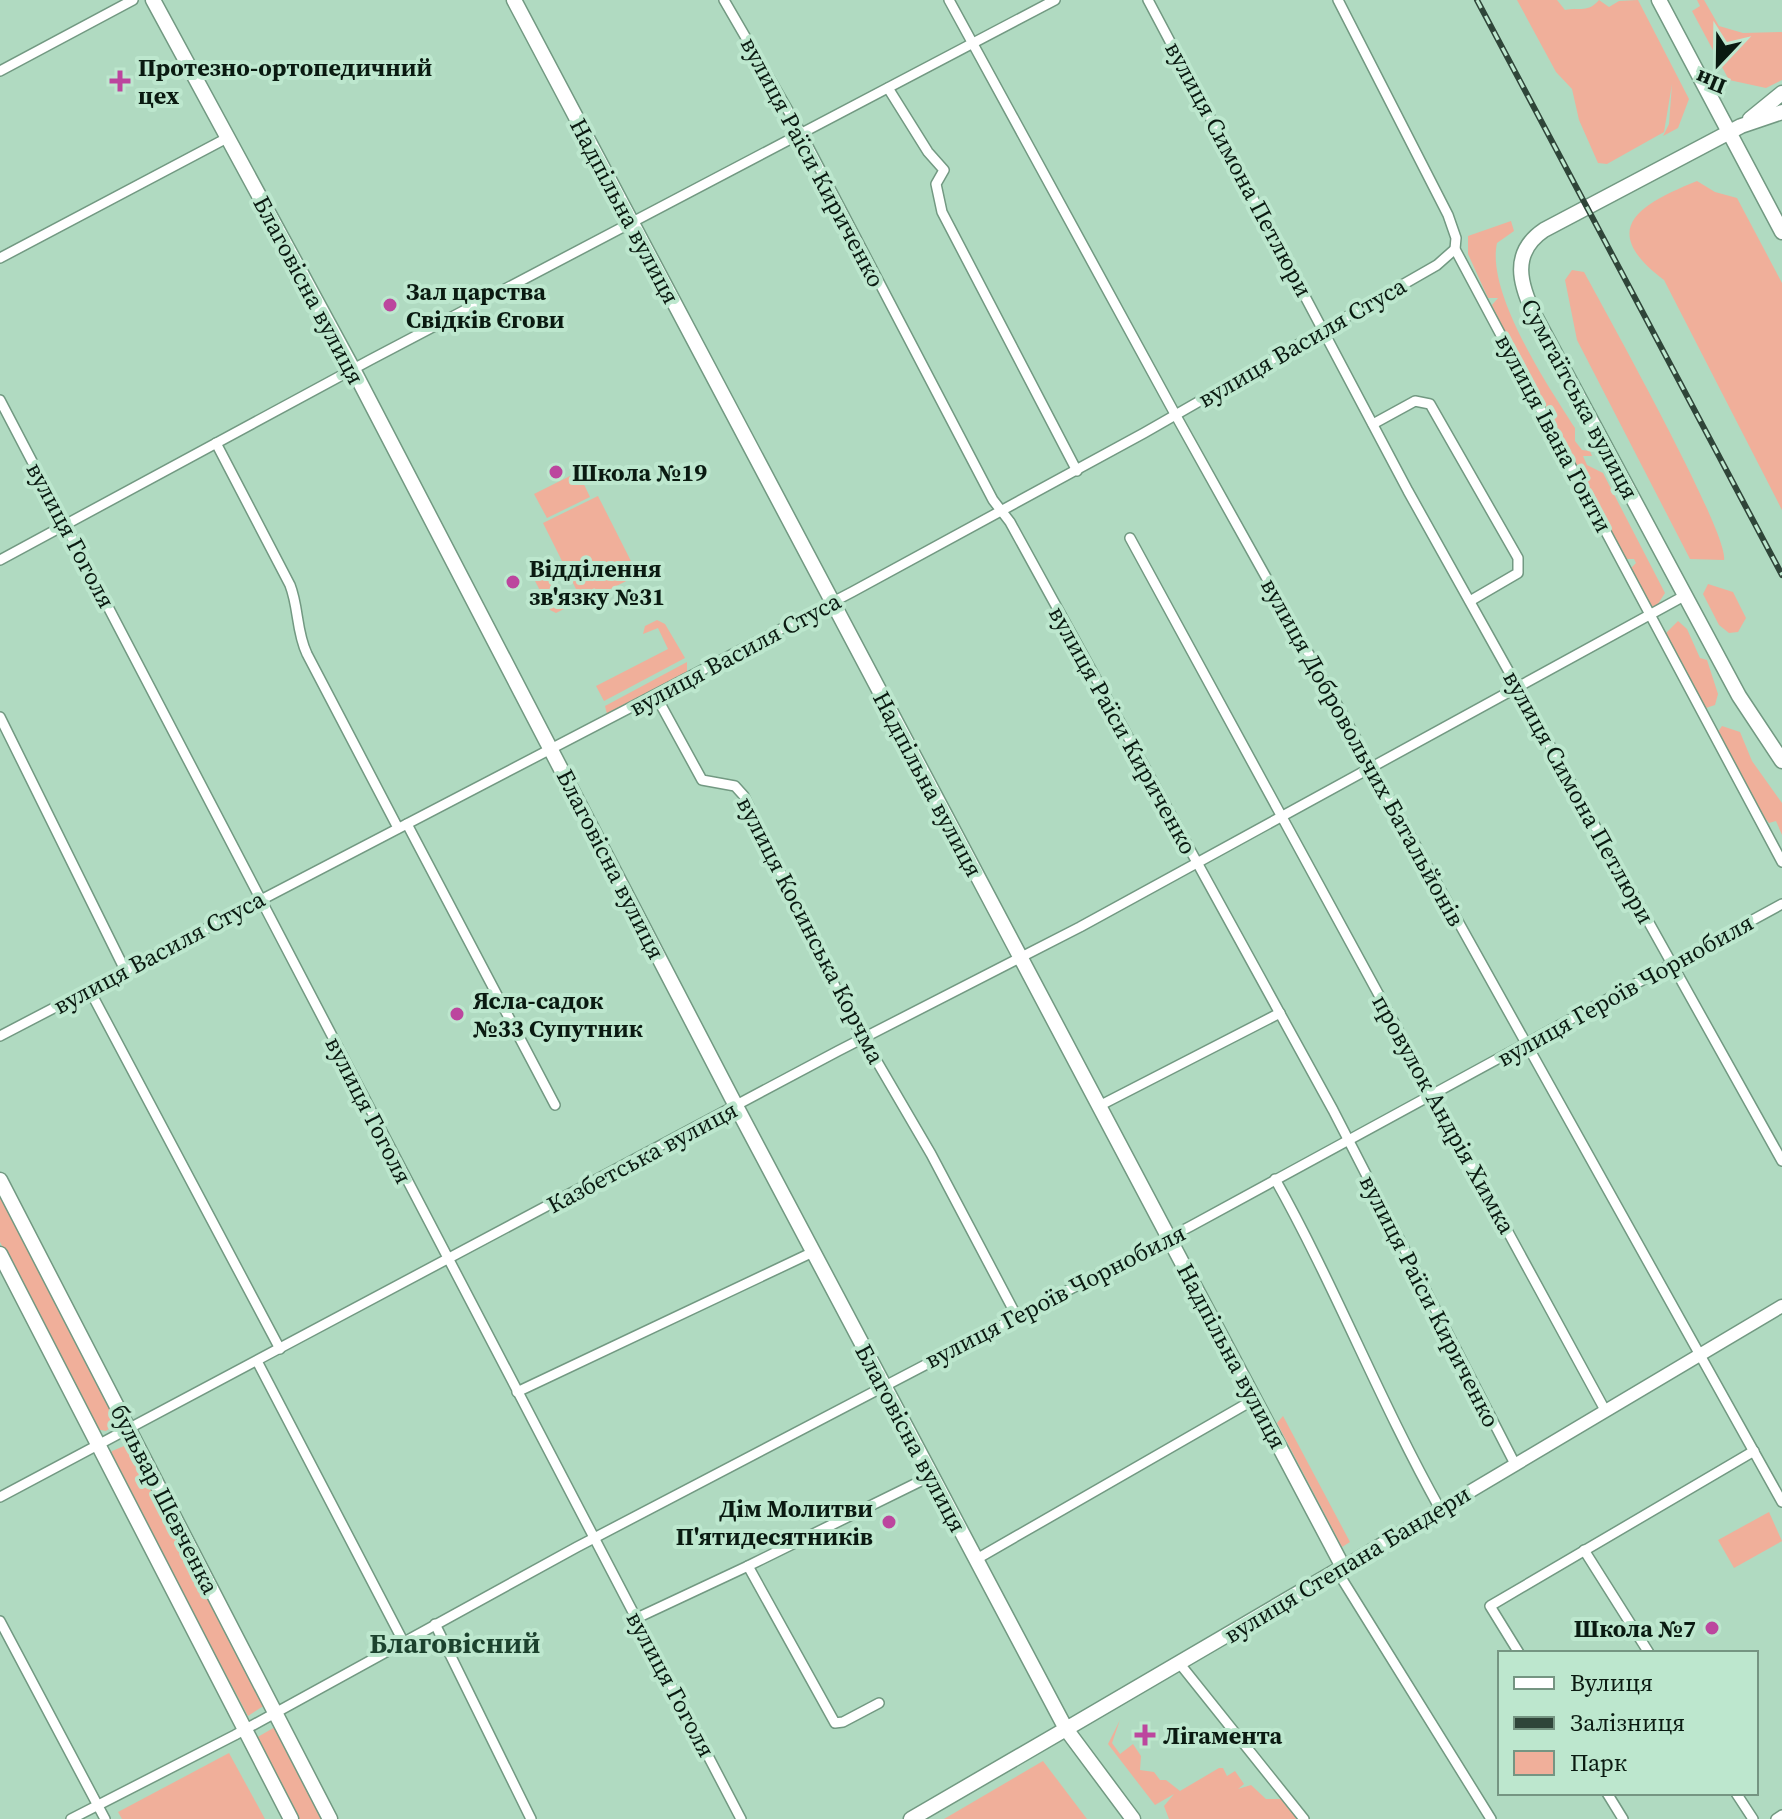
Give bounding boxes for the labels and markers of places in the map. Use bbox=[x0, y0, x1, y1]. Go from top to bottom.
place label: Протезно-ортопедичний цех bbox=[138, 51, 432, 112]
marker: Протезно-ортопедичний цех bbox=[109, 70, 131, 92]
place label: Зал царства Свідків Єгови bbox=[406, 275, 565, 336]
marker: Зал царства Свідків Єгови bbox=[381, 296, 399, 314]
place label: Школа №19 bbox=[572, 456, 707, 489]
marker: Школа №19 bbox=[547, 463, 565, 481]
place label: Відділення зв'язку №31 bbox=[529, 552, 665, 613]
marker: Відділення зв'язку №31 bbox=[504, 573, 522, 591]
place label: Ясла-садок №33 Супутник bbox=[473, 984, 643, 1045]
marker: Ясла-садок №33 Супутник bbox=[448, 1005, 466, 1023]
place label: Дім Молитви П'ятидесятників bbox=[676, 1492, 873, 1553]
marker: Дім Молитви П'ятидесятників bbox=[880, 1513, 898, 1531]
place label: Школа №7 bbox=[1574, 1612, 1696, 1645]
marker: Школа №7 bbox=[1703, 1619, 1721, 1637]
place label: Лігамента bbox=[1163, 1719, 1282, 1752]
marker: Лігамента bbox=[1134, 1724, 1156, 1746]

